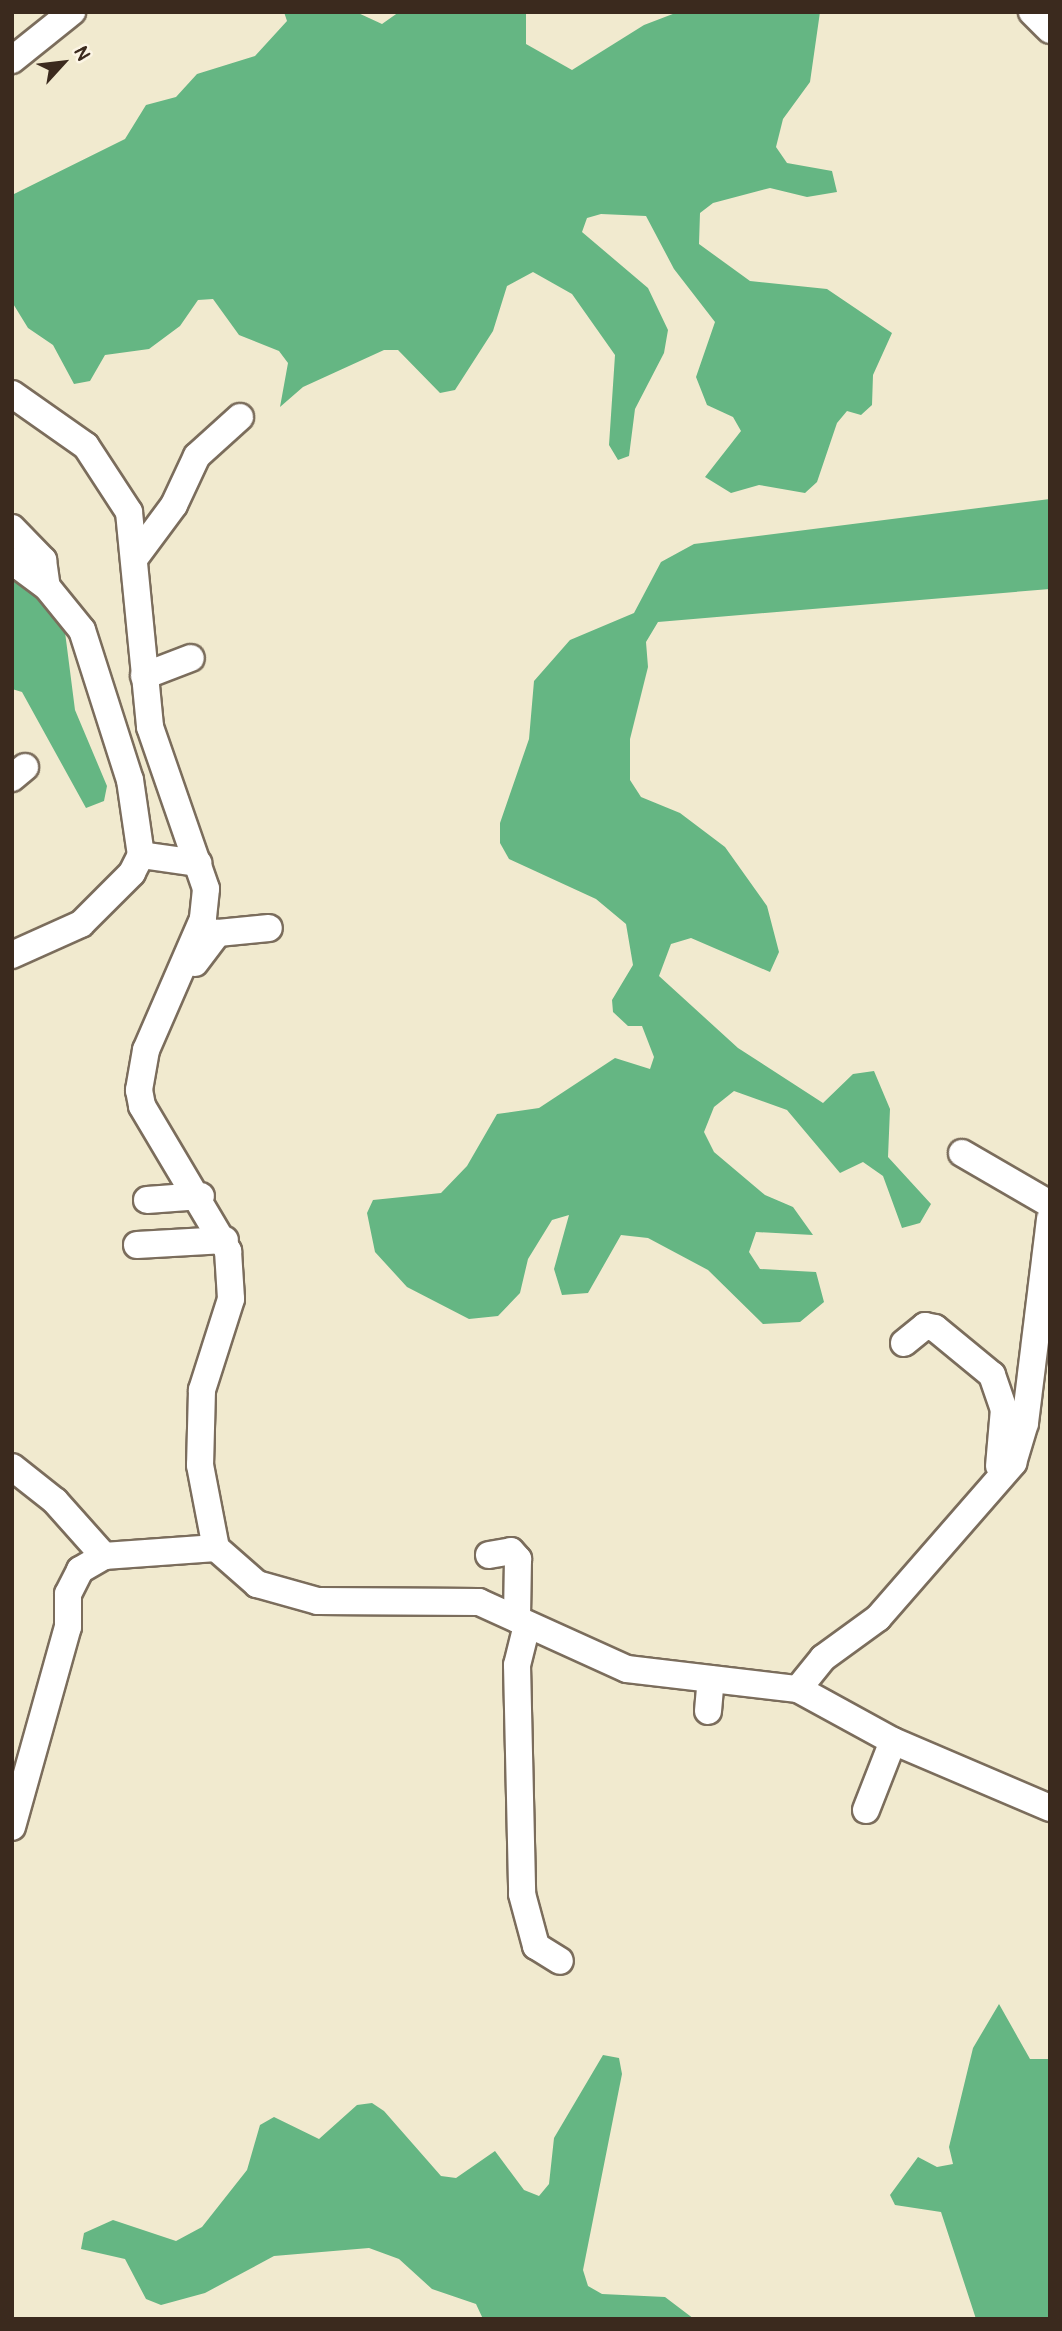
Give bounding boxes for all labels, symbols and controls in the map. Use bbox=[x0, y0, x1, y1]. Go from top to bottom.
north arrow bbox=[28, 28, 98, 98]
text: N bbox=[68, 42, 95, 65]

